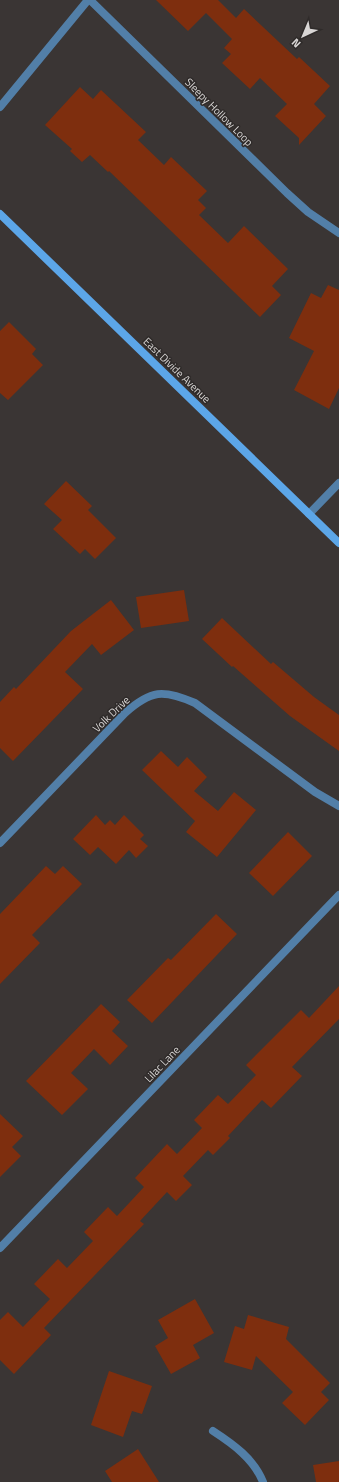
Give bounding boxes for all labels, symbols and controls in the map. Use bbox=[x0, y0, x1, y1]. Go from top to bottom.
north arrow bbox=[283, 16, 323, 56]
text: N bbox=[288, 35, 304, 52]
street label: Sleepy Hollow Loop bbox=[181, 74, 257, 150]
street label: East Divide Avenue bbox=[140, 334, 215, 407]
street label: Volk Drive bbox=[89, 692, 133, 736]
street label: Lilac Lane bbox=[141, 1042, 184, 1086]

